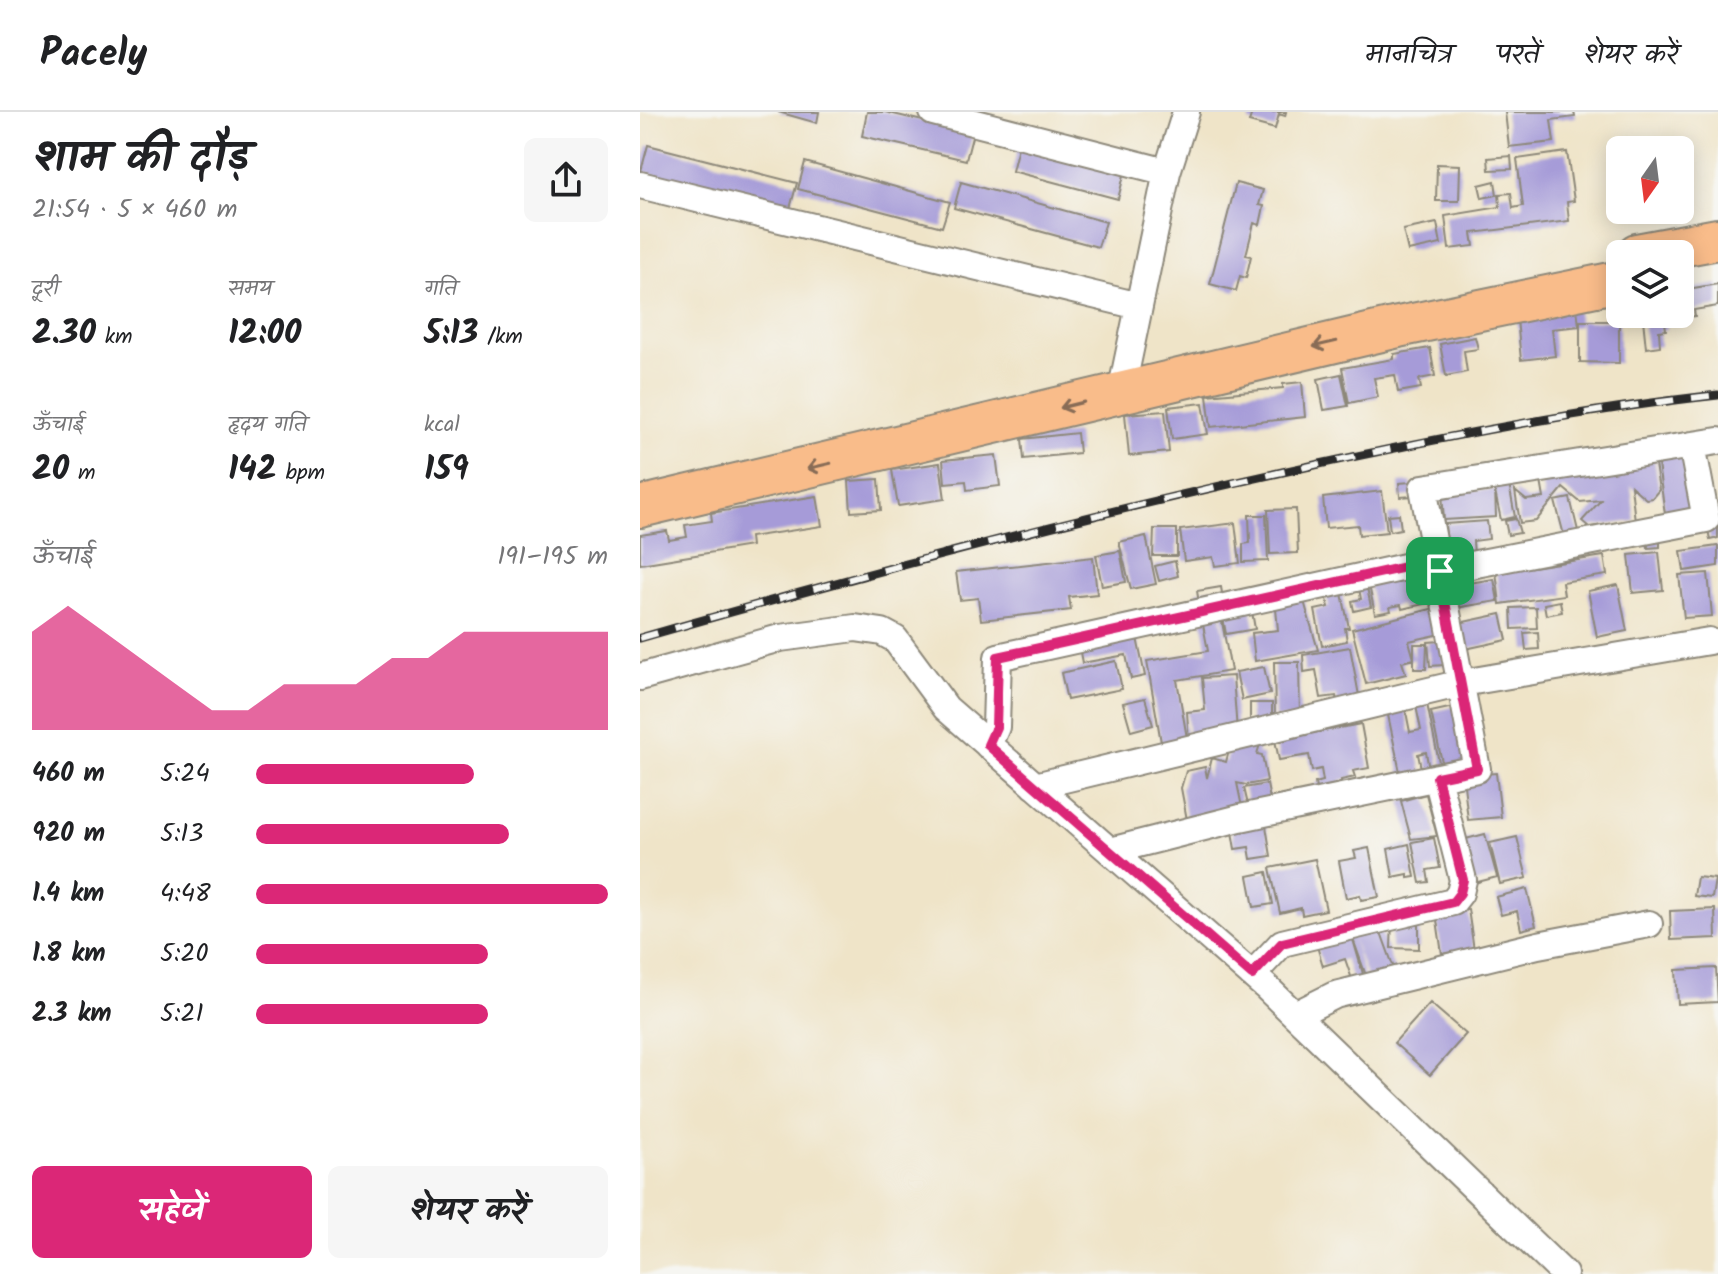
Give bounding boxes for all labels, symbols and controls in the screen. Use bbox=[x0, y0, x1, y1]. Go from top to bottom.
text: Pacely bbox=[40, 25, 147, 85]
text: मानचित्र bbox=[1365, 33, 1452, 78]
text: परतें bbox=[1496, 33, 1540, 78]
text: शेयर करें bbox=[1584, 33, 1678, 78]
text: शाम की दौड़ bbox=[32, 124, 250, 194]
north arrow bbox=[1606, 136, 1694, 224]
map controls bbox=[1606, 136, 1694, 328]
button: share bbox=[524, 138, 608, 222]
text: 21:54 · 5 × 460 m bbox=[32, 189, 237, 231]
button: layers bbox=[1606, 240, 1694, 328]
text: दूरी bbox=[32, 272, 59, 307]
text: समय bbox=[228, 272, 272, 307]
text: गति bbox=[424, 272, 457, 307]
text: 2.30 bbox=[32, 307, 96, 361]
text: 12:00 bbox=[228, 307, 301, 361]
text: 5:13 bbox=[424, 307, 478, 361]
text: km bbox=[96, 320, 133, 355]
text: /km bbox=[478, 320, 523, 355]
one-way arrow bbox=[1312, 337, 1338, 352]
one-way arrow bbox=[1059, 398, 1085, 413]
text: ऊँचाई bbox=[32, 408, 85, 443]
text: हृदय गति bbox=[228, 408, 307, 443]
text: kcal bbox=[424, 408, 460, 443]
text: 20 bbox=[32, 443, 69, 497]
text: 142 bbox=[228, 443, 277, 497]
text: 159 bbox=[424, 443, 469, 497]
text: m bbox=[69, 456, 96, 491]
text: bpm bbox=[277, 456, 325, 491]
one-way arrow bbox=[807, 459, 832, 474]
text: ऊँचाई bbox=[32, 536, 94, 578]
text: 191–195 m bbox=[497, 536, 608, 578]
pin bbox=[1406, 537, 1474, 605]
icon: arrive bbox=[1418, 549, 1462, 593]
text: 460 m bbox=[32, 753, 105, 795]
text: 5:24 bbox=[160, 753, 210, 795]
text: 920 m bbox=[32, 813, 105, 855]
text: 5:13 bbox=[160, 813, 203, 855]
text: 1.4 km bbox=[32, 873, 104, 915]
text: 4:48 bbox=[160, 873, 211, 915]
text: 1.8 km bbox=[32, 933, 105, 975]
text: 5:20 bbox=[160, 933, 208, 975]
text: 2.3 km bbox=[32, 993, 112, 1035]
text: 5:21 bbox=[160, 993, 204, 1035]
button: सहेजें bbox=[32, 1166, 312, 1258]
button: शेयर करें bbox=[328, 1166, 608, 1258]

